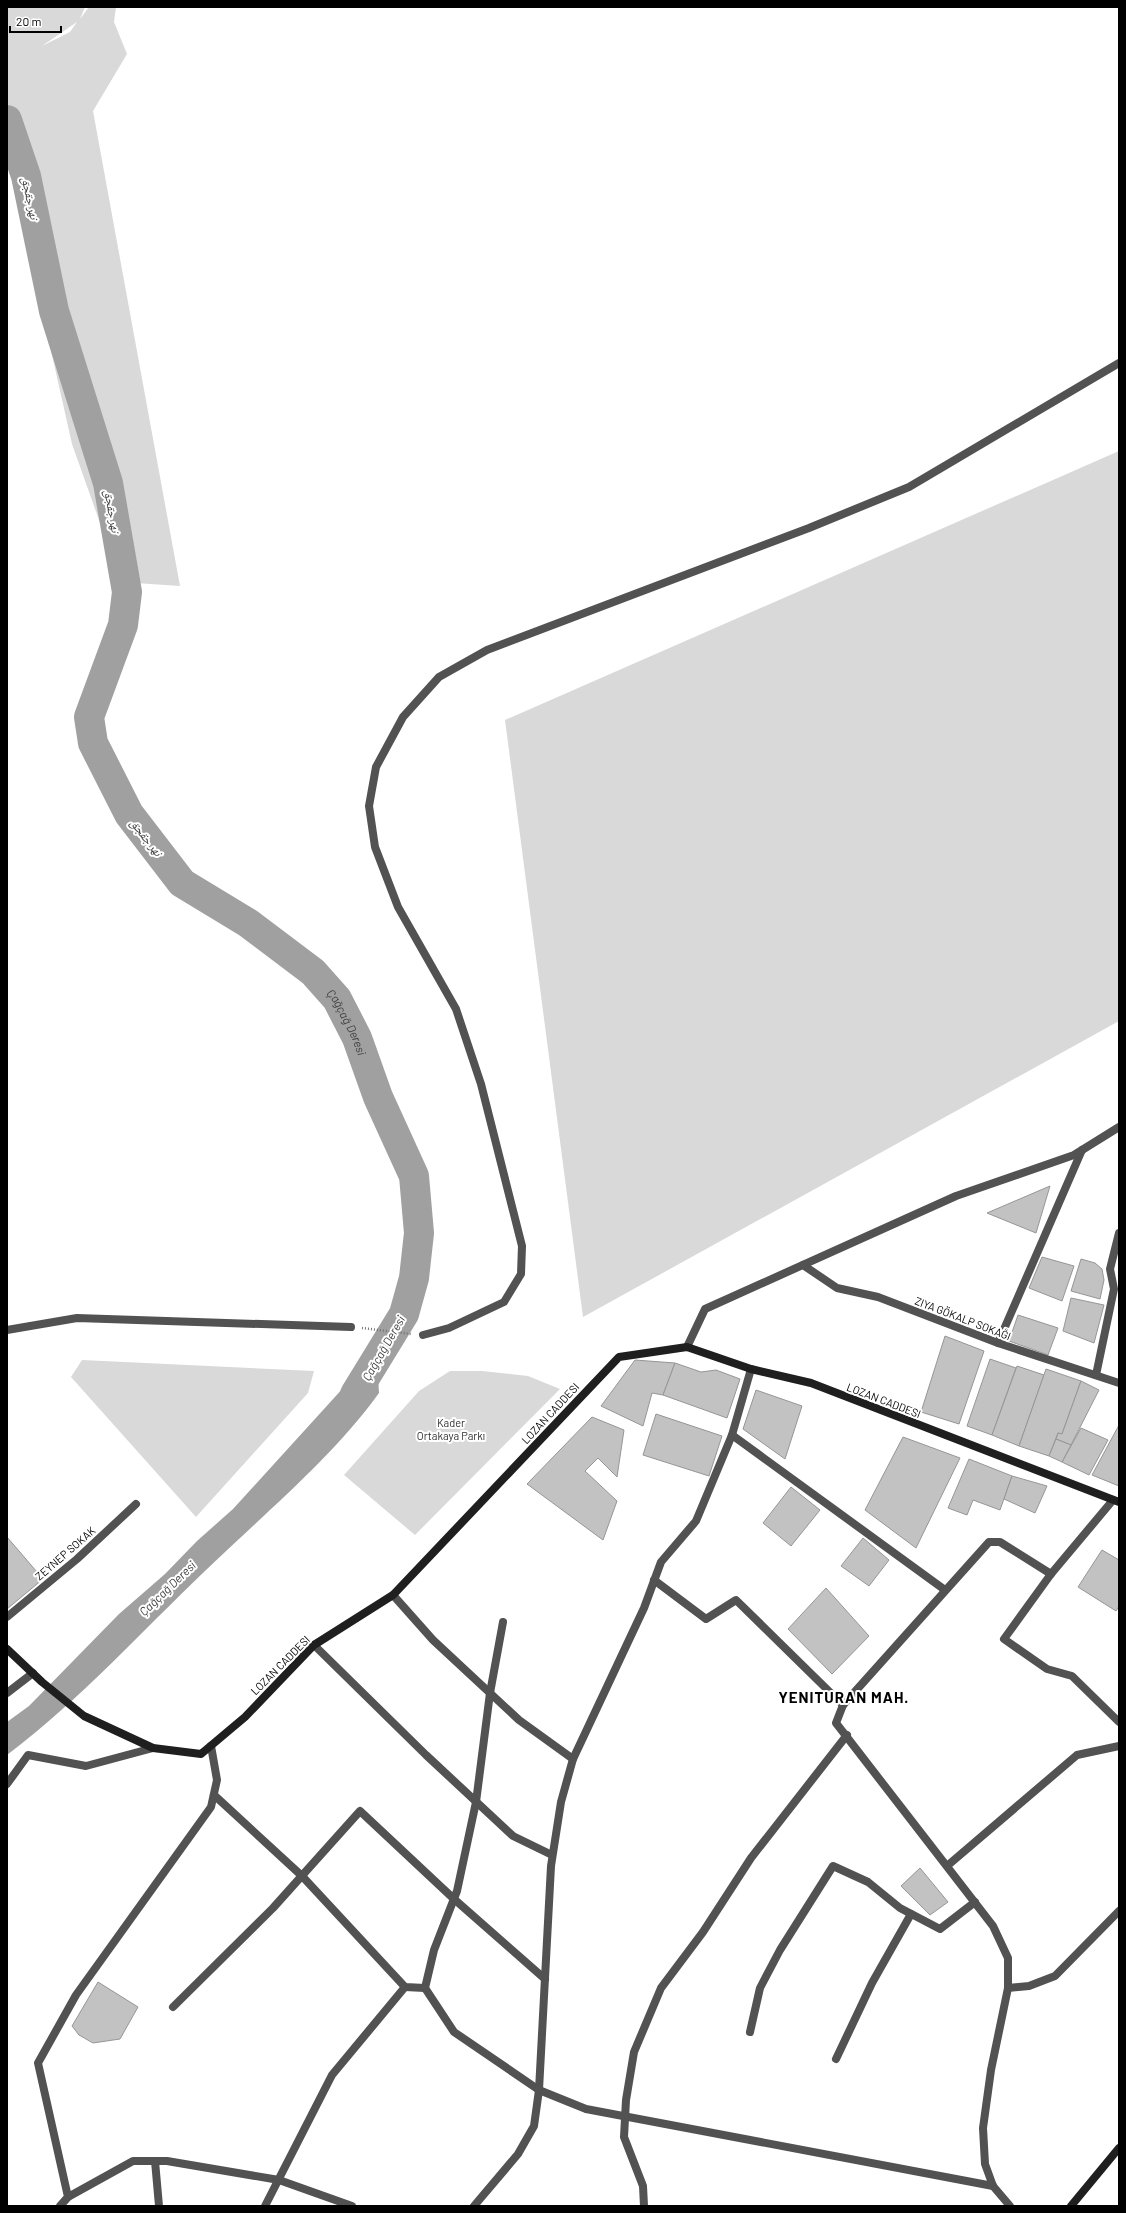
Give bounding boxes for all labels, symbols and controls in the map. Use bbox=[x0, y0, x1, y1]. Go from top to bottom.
scale bar bbox=[10, 8, 61, 34]
text: 20 m bbox=[16, 14, 42, 28]
water label: نهر جقجق bbox=[18, 175, 43, 223]
water label: نهر جقجق bbox=[100, 489, 124, 536]
water label: نهر جقجق bbox=[127, 816, 167, 861]
water label: Çağçağ Deresi bbox=[324, 986, 370, 1057]
street label: ZIYA GÖKALP SOKAĞI bbox=[913, 1293, 1013, 1342]
water label: Çağçağ Deresi bbox=[359, 1313, 407, 1383]
street label: LOZAN CADDESI bbox=[519, 1380, 581, 1446]
street label: LOZAN CADDESI bbox=[845, 1380, 923, 1420]
park label: Kader Ortakaya Parkı bbox=[417, 1416, 485, 1442]
street label: ZEYNEP SOKAK bbox=[32, 1523, 98, 1583]
water label: Çağçağ Deresi bbox=[136, 1558, 198, 1618]
street label: LOZAN CADDESI bbox=[248, 1633, 312, 1697]
district label: YENITURAN MAH. bbox=[779, 1688, 909, 1706]

